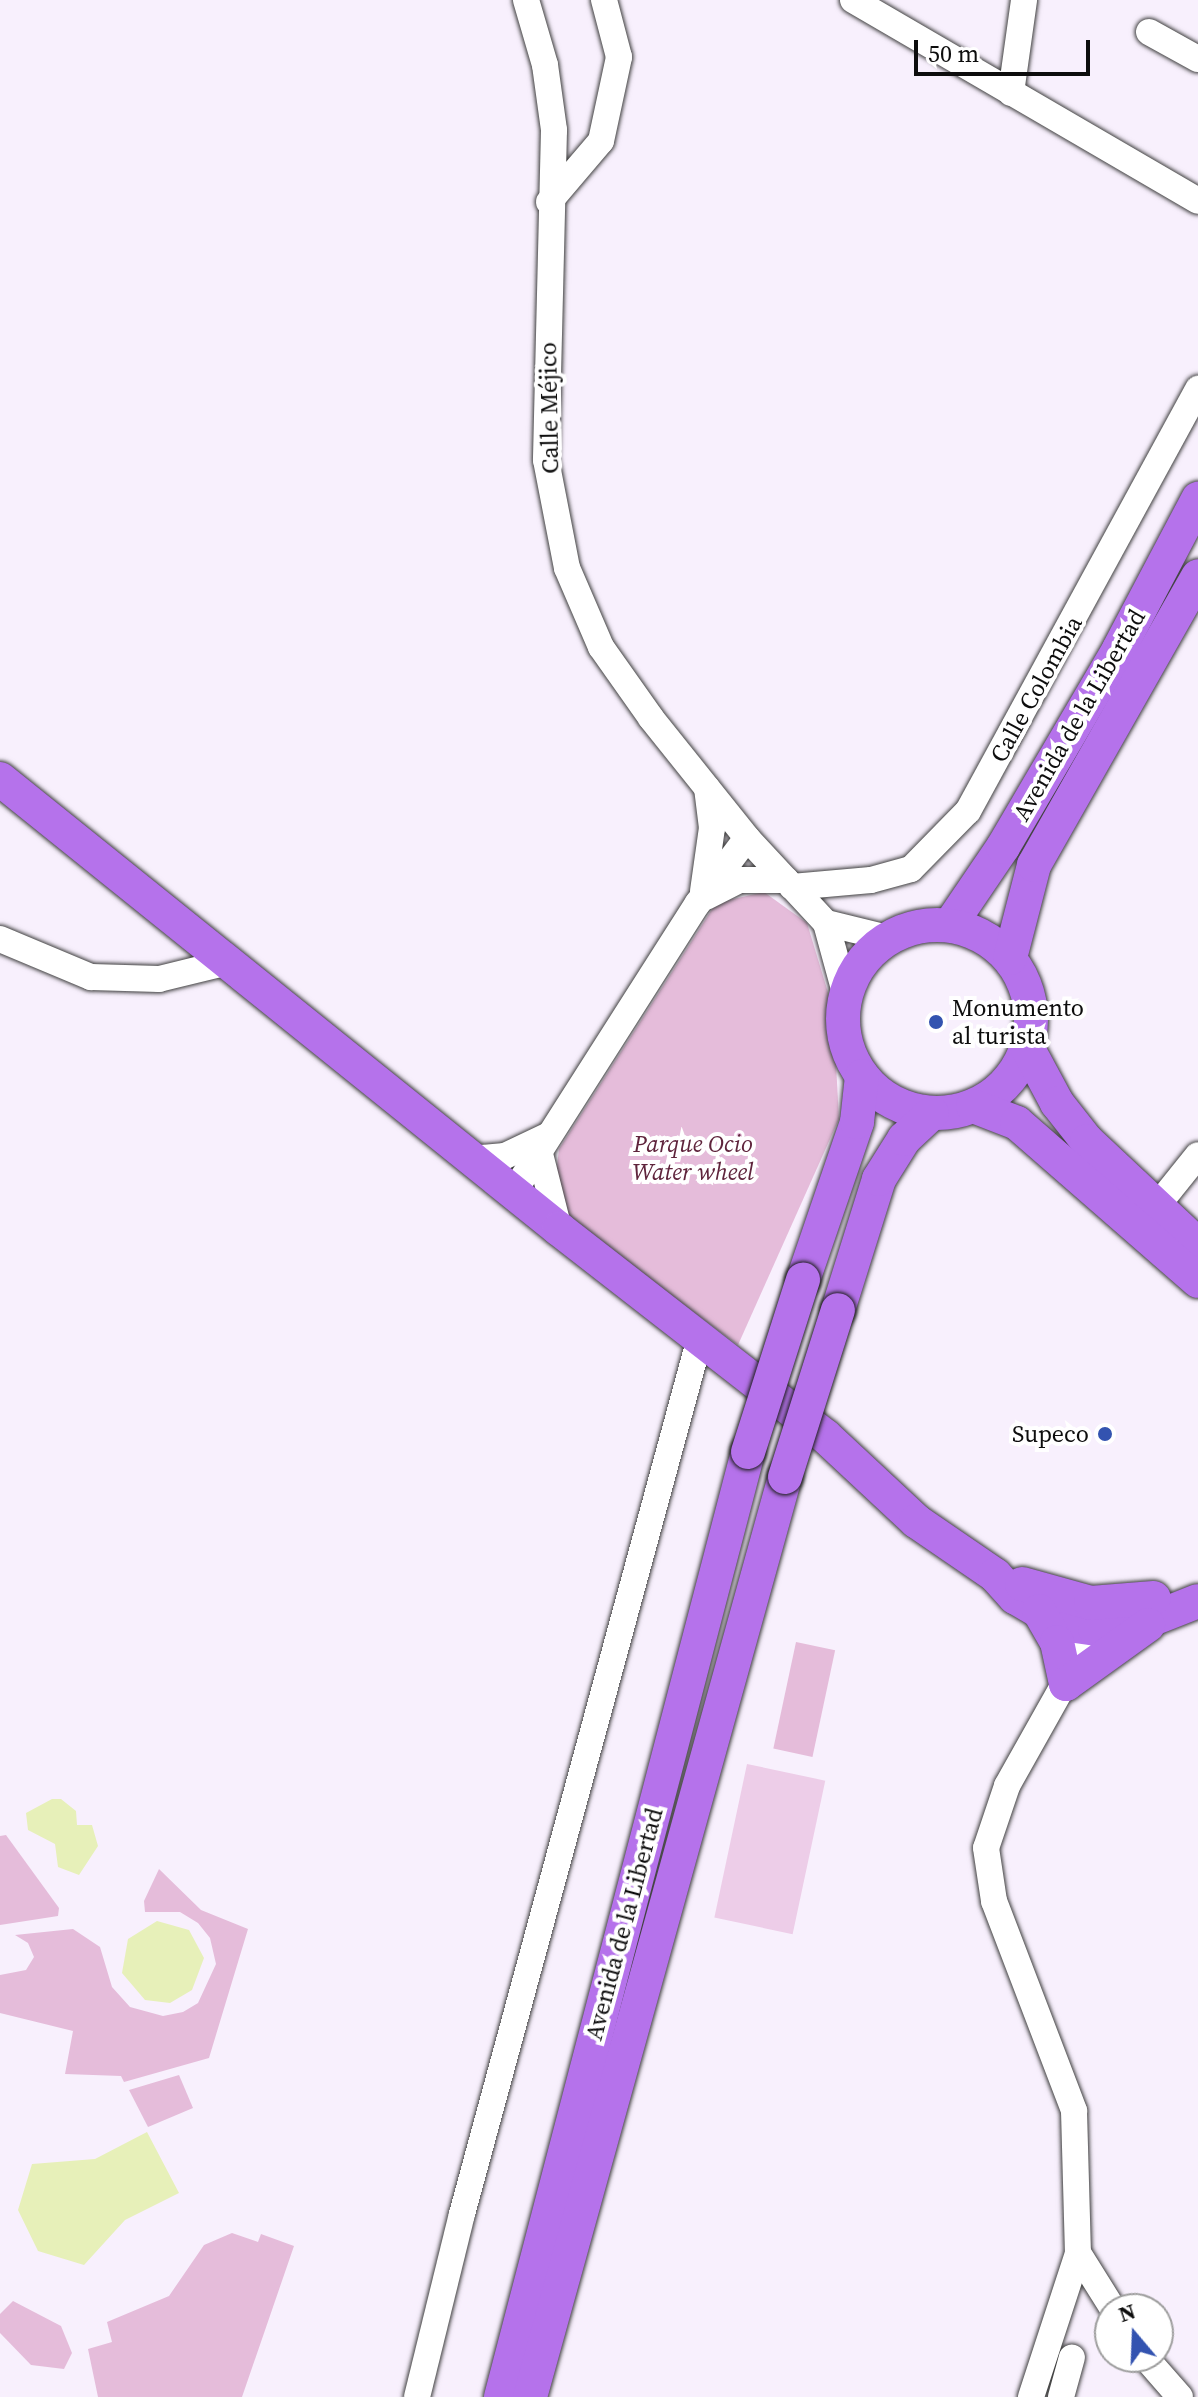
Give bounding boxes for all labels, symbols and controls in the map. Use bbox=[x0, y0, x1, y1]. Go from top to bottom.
scale bar bbox=[918, 24, 1094, 74]
text: 50 m bbox=[928, 37, 979, 70]
street label: Calle Méjico bbox=[533, 342, 565, 474]
street label: Avenida de la Libertad bbox=[1007, 604, 1151, 826]
street label: Calle Colombia bbox=[984, 611, 1088, 767]
place label: Monumento al turista bbox=[952, 994, 1084, 1050]
marker: Monumento al turista bbox=[927, 1013, 945, 1031]
park label: Parque Ocio Water wheel bbox=[632, 1130, 754, 1186]
place label: Supeco bbox=[1012, 1420, 1089, 1448]
marker: Supeco bbox=[1096, 1425, 1114, 1443]
street label: Avenida de la Libertad bbox=[579, 1805, 669, 2043]
north arrow bbox=[1094, 2293, 1174, 2373]
text: N bbox=[1114, 2295, 1139, 2329]

